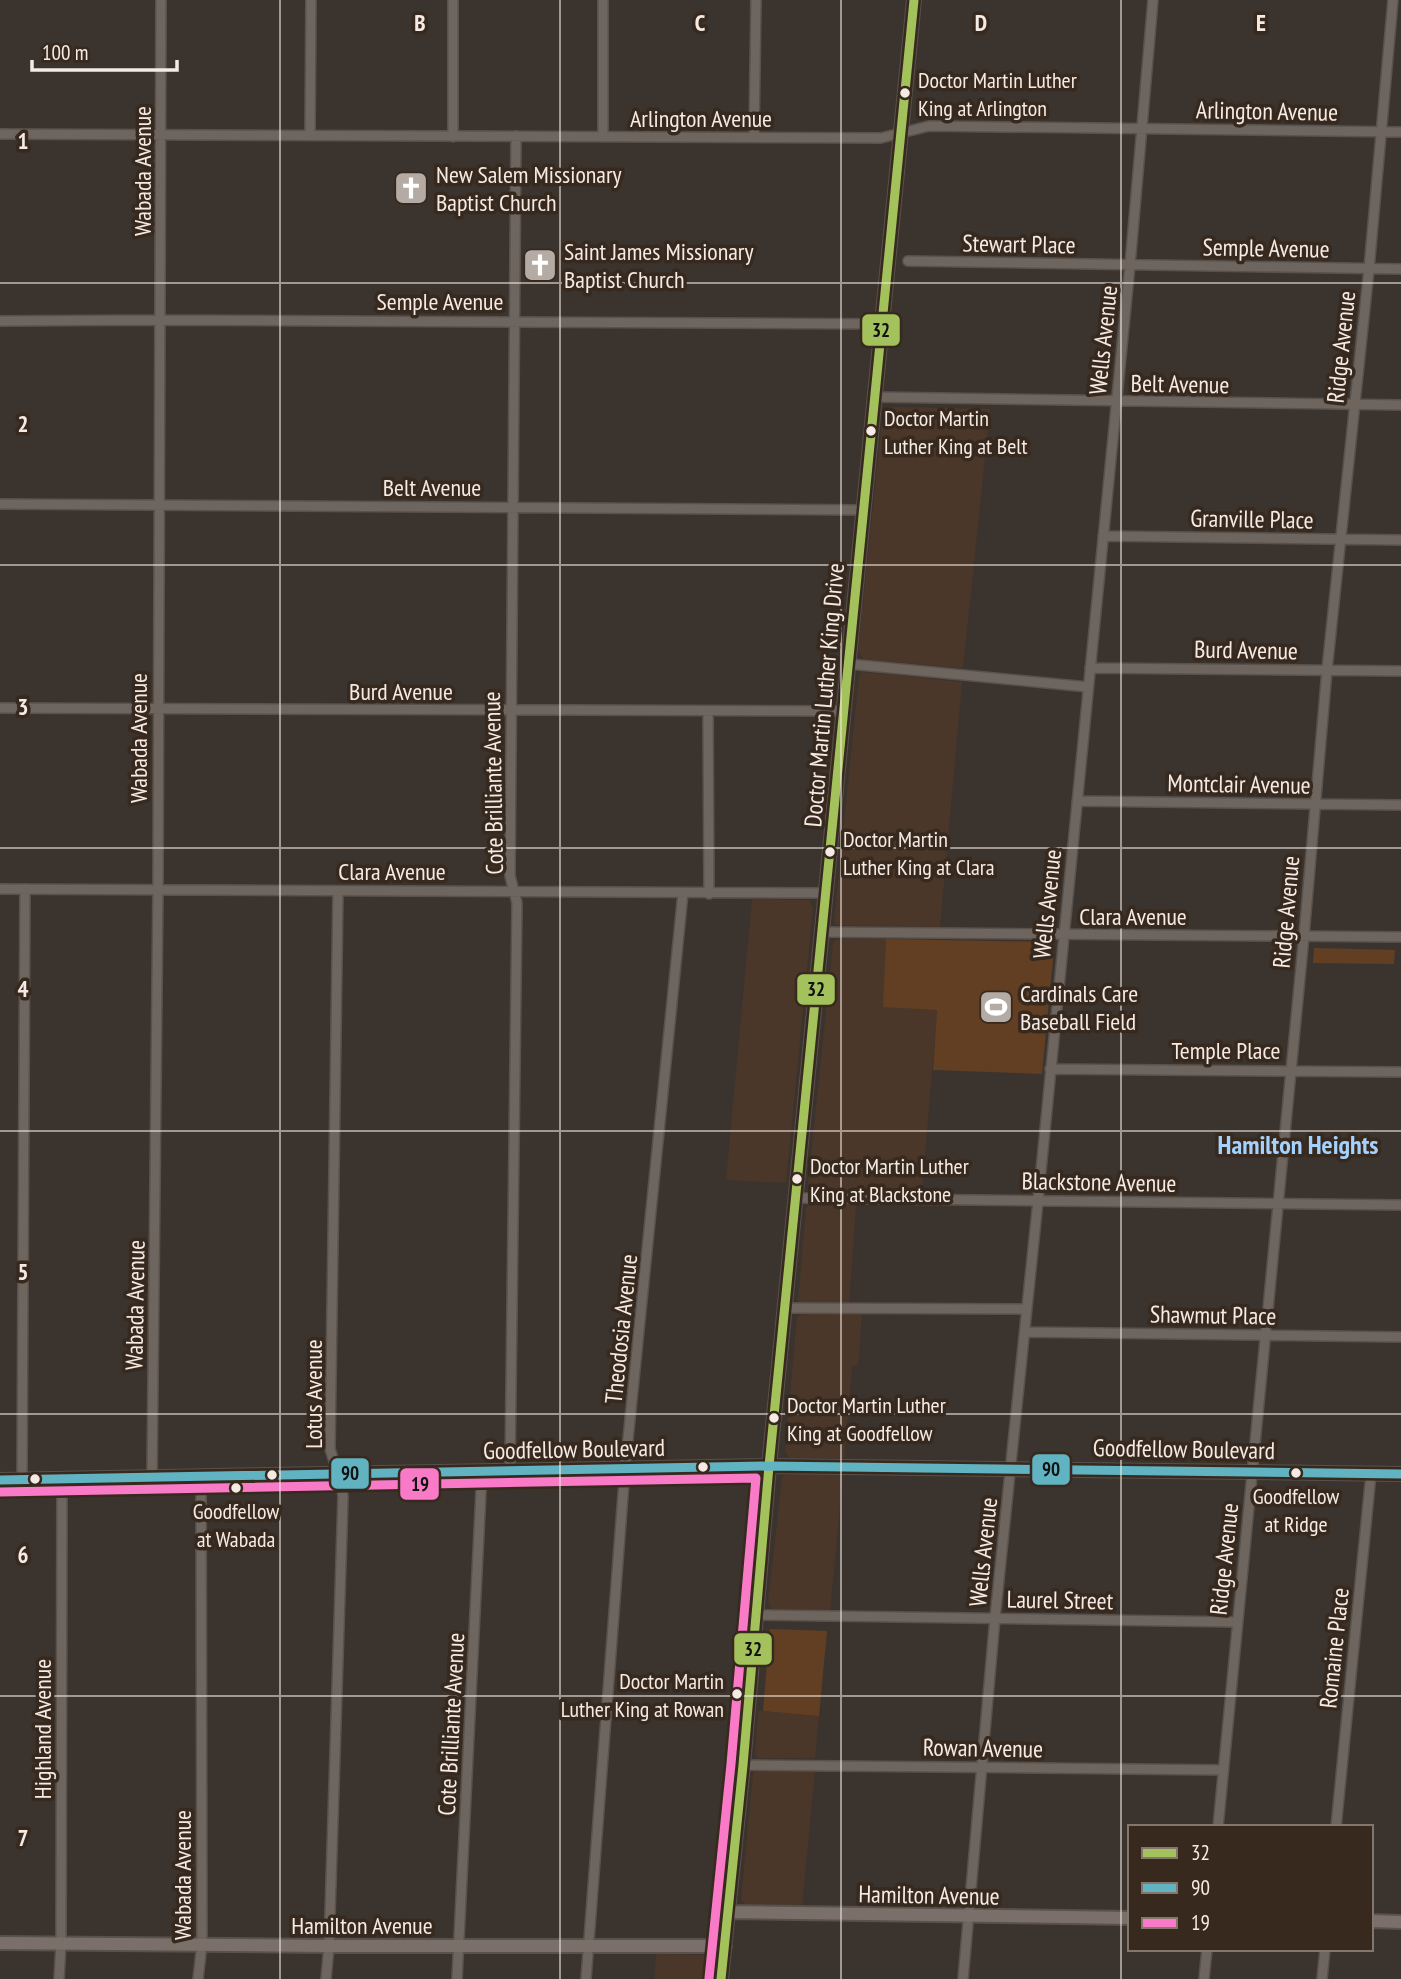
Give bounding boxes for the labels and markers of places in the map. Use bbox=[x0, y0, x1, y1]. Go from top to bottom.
place label: Doctor Martin Luther King at Arlington bbox=[918, 66, 1077, 122]
marker: Doctor Martin Luther King at Arlington bbox=[898, 86, 912, 100]
place label: New Salem Missionary Baptist Church bbox=[436, 159, 622, 218]
church icon: New Salem Missionary Baptist Church bbox=[392, 169, 430, 207]
place label: Saint James Missionary Baptist Church bbox=[564, 236, 753, 295]
church icon: Saint James Missionary Baptist Church bbox=[521, 246, 559, 284]
place label: Doctor Martin Luther King at Belt bbox=[884, 404, 1027, 460]
marker: Doctor Martin Luther King at Belt bbox=[864, 424, 878, 438]
place label: Doctor Martin Luther King at Clara bbox=[843, 825, 995, 881]
marker: Doctor Martin Luther King at Clara bbox=[823, 845, 837, 859]
place label: Cardinals Care Baseball Field bbox=[1020, 978, 1138, 1037]
sports icon: Cardinals Care Baseball Field bbox=[977, 988, 1015, 1026]
place label: Doctor Martin Luther King at Blackstone bbox=[810, 1152, 969, 1208]
marker: Doctor Martin Luther King at Blackstone bbox=[790, 1172, 804, 1186]
place label: Doctor Martin Luther King at Goodfellow bbox=[787, 1391, 946, 1447]
marker: Doctor Martin Luther King at Goodfellow bbox=[767, 1411, 781, 1425]
unlabelled marker bbox=[696, 1460, 710, 1474]
marker: Goodfellow at Ridge bbox=[1289, 1466, 1303, 1480]
unlabelled marker bbox=[265, 1468, 279, 1482]
unlabelled marker bbox=[28, 1472, 42, 1486]
marker: Goodfellow at Wabada bbox=[229, 1481, 243, 1495]
place label: Goodfellow at Ridge bbox=[1253, 1482, 1339, 1538]
place label: Goodfellow at Wabada bbox=[193, 1497, 279, 1553]
place label: Doctor Martin Luther King at Rowan bbox=[561, 1667, 724, 1723]
marker: Doctor Martin Luther King at Rowan bbox=[730, 1687, 744, 1701]

